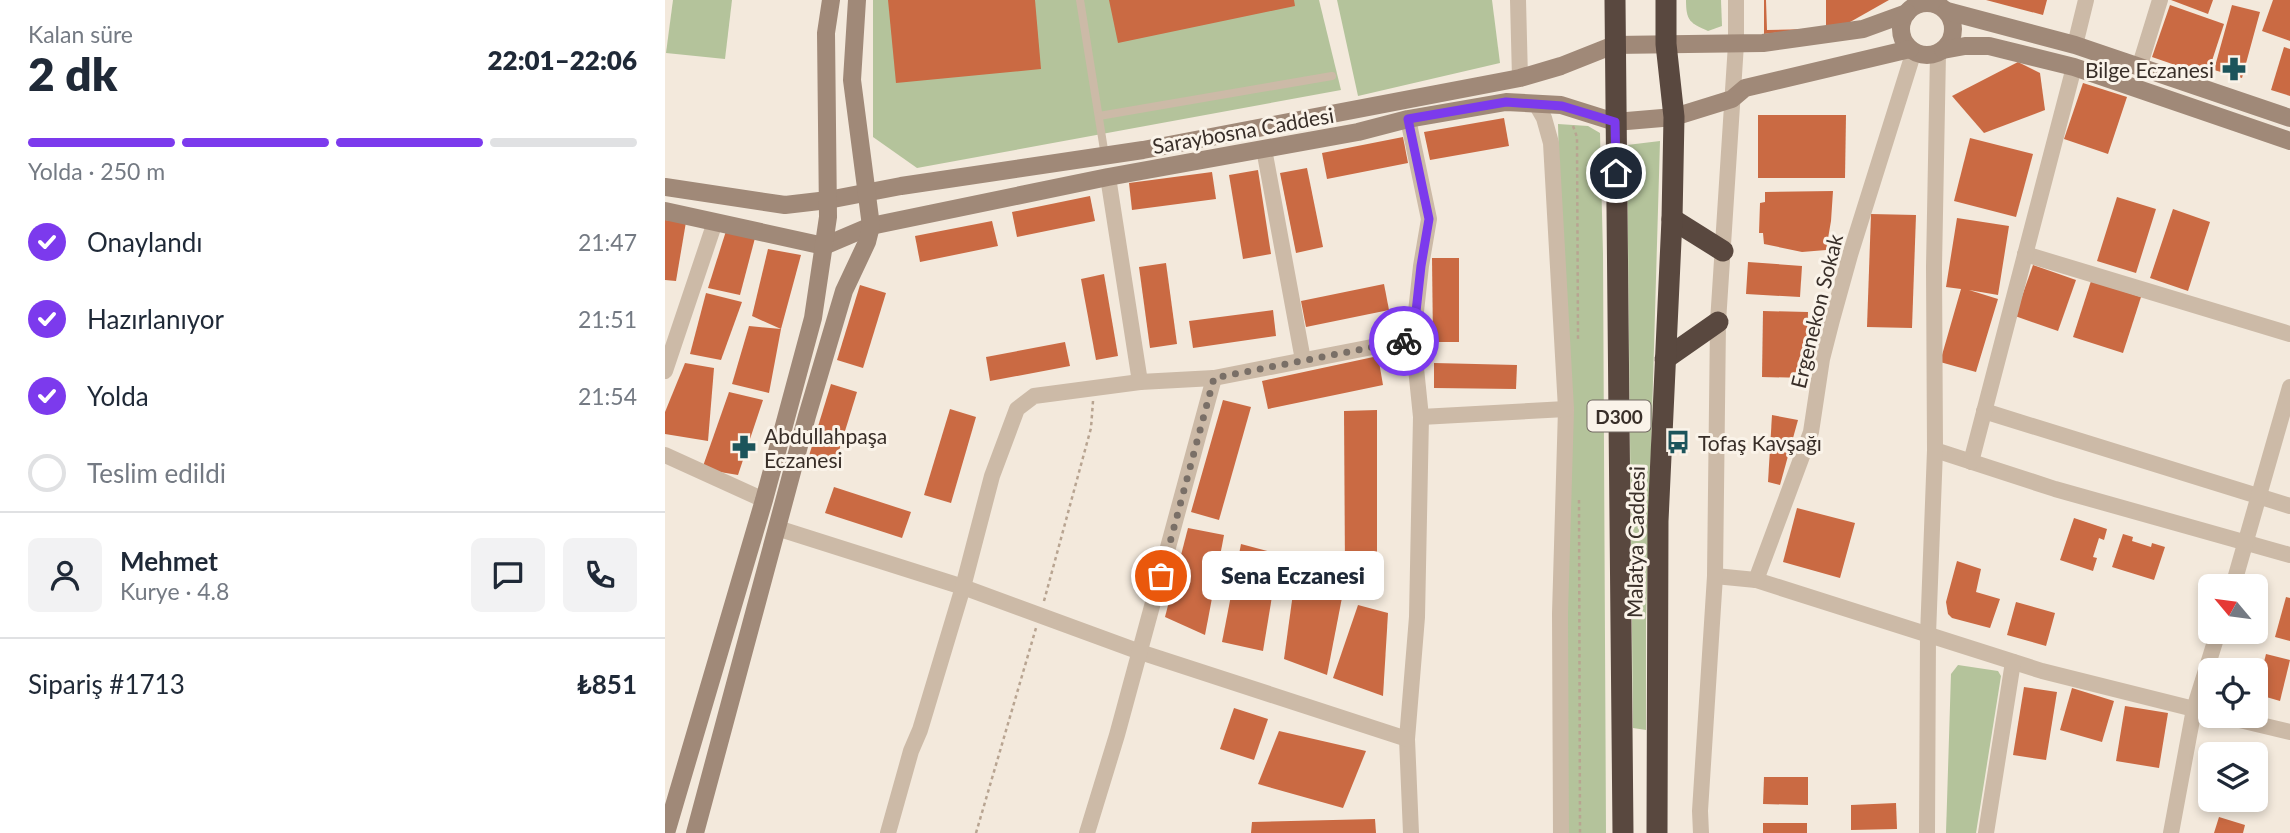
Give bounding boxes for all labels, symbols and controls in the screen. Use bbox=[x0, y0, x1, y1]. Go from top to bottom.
text: Kalan süre bbox=[28, 20, 133, 48]
text: 22:01–22:06 bbox=[487, 44, 637, 76]
text: 2 dk bbox=[28, 46, 117, 101]
pharmacy icon: Bilge Eczanesi bbox=[2220, 55, 2248, 83]
place label: Bilge Eczanesi bbox=[2085, 57, 2214, 82]
street label: Saraybosna Caddesi bbox=[1150, 102, 1336, 158]
pin bbox=[1586, 143, 1646, 203]
icon: home bbox=[1597, 154, 1635, 192]
text: Yolda · 250 m bbox=[28, 157, 165, 185]
icon: check bbox=[28, 223, 66, 261]
text: Onaylandı bbox=[87, 226, 202, 258]
text: 21:47 bbox=[578, 228, 637, 256]
street label: Ergenekon Sokak bbox=[1785, 231, 1847, 391]
icon: check bbox=[28, 300, 66, 338]
text: Hazırlanıyor bbox=[87, 303, 224, 335]
text: 21:51 bbox=[578, 305, 637, 333]
courier bbox=[1369, 306, 1439, 376]
icon: bike bbox=[1385, 322, 1423, 360]
icon: check bbox=[28, 377, 66, 415]
text: Yolda bbox=[87, 380, 149, 412]
text: 21:54 bbox=[578, 382, 637, 410]
road number: D300 bbox=[1587, 400, 1651, 432]
place label: Abdullahpaşa Eczanesi bbox=[764, 423, 887, 472]
bus stop icon: Tofaş Kavşağı bbox=[1664, 428, 1692, 456]
place label: Tofaş Kavşağı bbox=[1698, 430, 1822, 455]
pharmacy icon: Abdullahpaşa Eczanesi bbox=[730, 433, 758, 461]
text: Teslim edildi bbox=[87, 457, 226, 489]
street label: Malatya Caddesi bbox=[1621, 466, 1649, 618]
button: person bbox=[28, 538, 102, 612]
button: chat bbox=[471, 538, 545, 612]
button: phone bbox=[563, 538, 637, 612]
text: Mehmet bbox=[120, 545, 218, 577]
pin bbox=[1131, 546, 1191, 606]
callout: Sena Eczanesi bbox=[1203, 552, 1385, 600]
icon: bag bbox=[1142, 557, 1180, 595]
text: Sena Eczanesi bbox=[1221, 561, 1365, 589]
north arrow bbox=[2198, 574, 2268, 644]
map controls bbox=[2198, 574, 2268, 812]
text: Kurye · 4.8 bbox=[120, 577, 229, 605]
button: locate bbox=[2198, 658, 2268, 728]
text: Sipariş #1713 bbox=[28, 668, 185, 700]
text: ₺851 bbox=[577, 668, 637, 700]
button: layers bbox=[2198, 742, 2268, 812]

